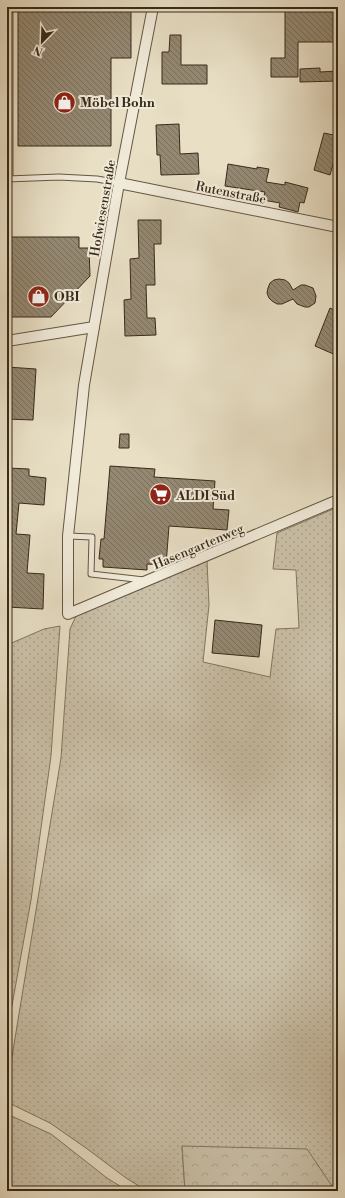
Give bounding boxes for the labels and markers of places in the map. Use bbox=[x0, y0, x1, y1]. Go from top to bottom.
shop icon: Möbel Bohn bbox=[51, 89, 77, 115]
place label: Möbel Bohn bbox=[80, 95, 155, 111]
shop icon: OBI bbox=[26, 283, 52, 309]
place label: OBI bbox=[54, 289, 79, 305]
supermarket icon: ALDI Süd bbox=[148, 482, 174, 508]
place label: ALDI Süd bbox=[175, 488, 235, 504]

